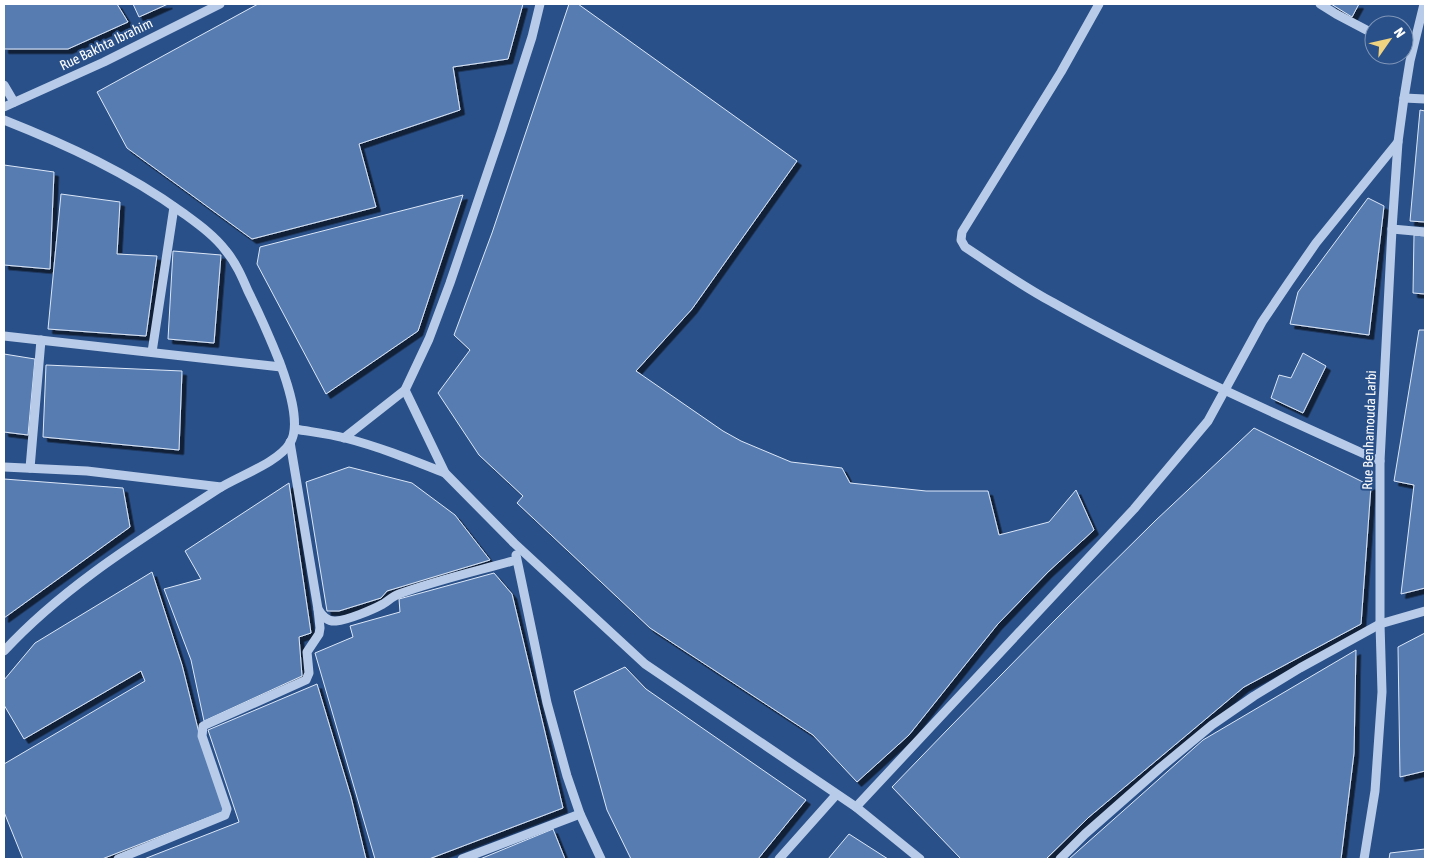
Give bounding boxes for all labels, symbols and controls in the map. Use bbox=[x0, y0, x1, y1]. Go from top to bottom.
street label: Rue Bakhta Ibrahim bbox=[57, 15, 155, 73]
north arrow bbox=[1364, 15, 1414, 65]
text: N bbox=[1391, 25, 1409, 41]
street label: Rue Benhamouda Larbi bbox=[1359, 370, 1379, 490]

